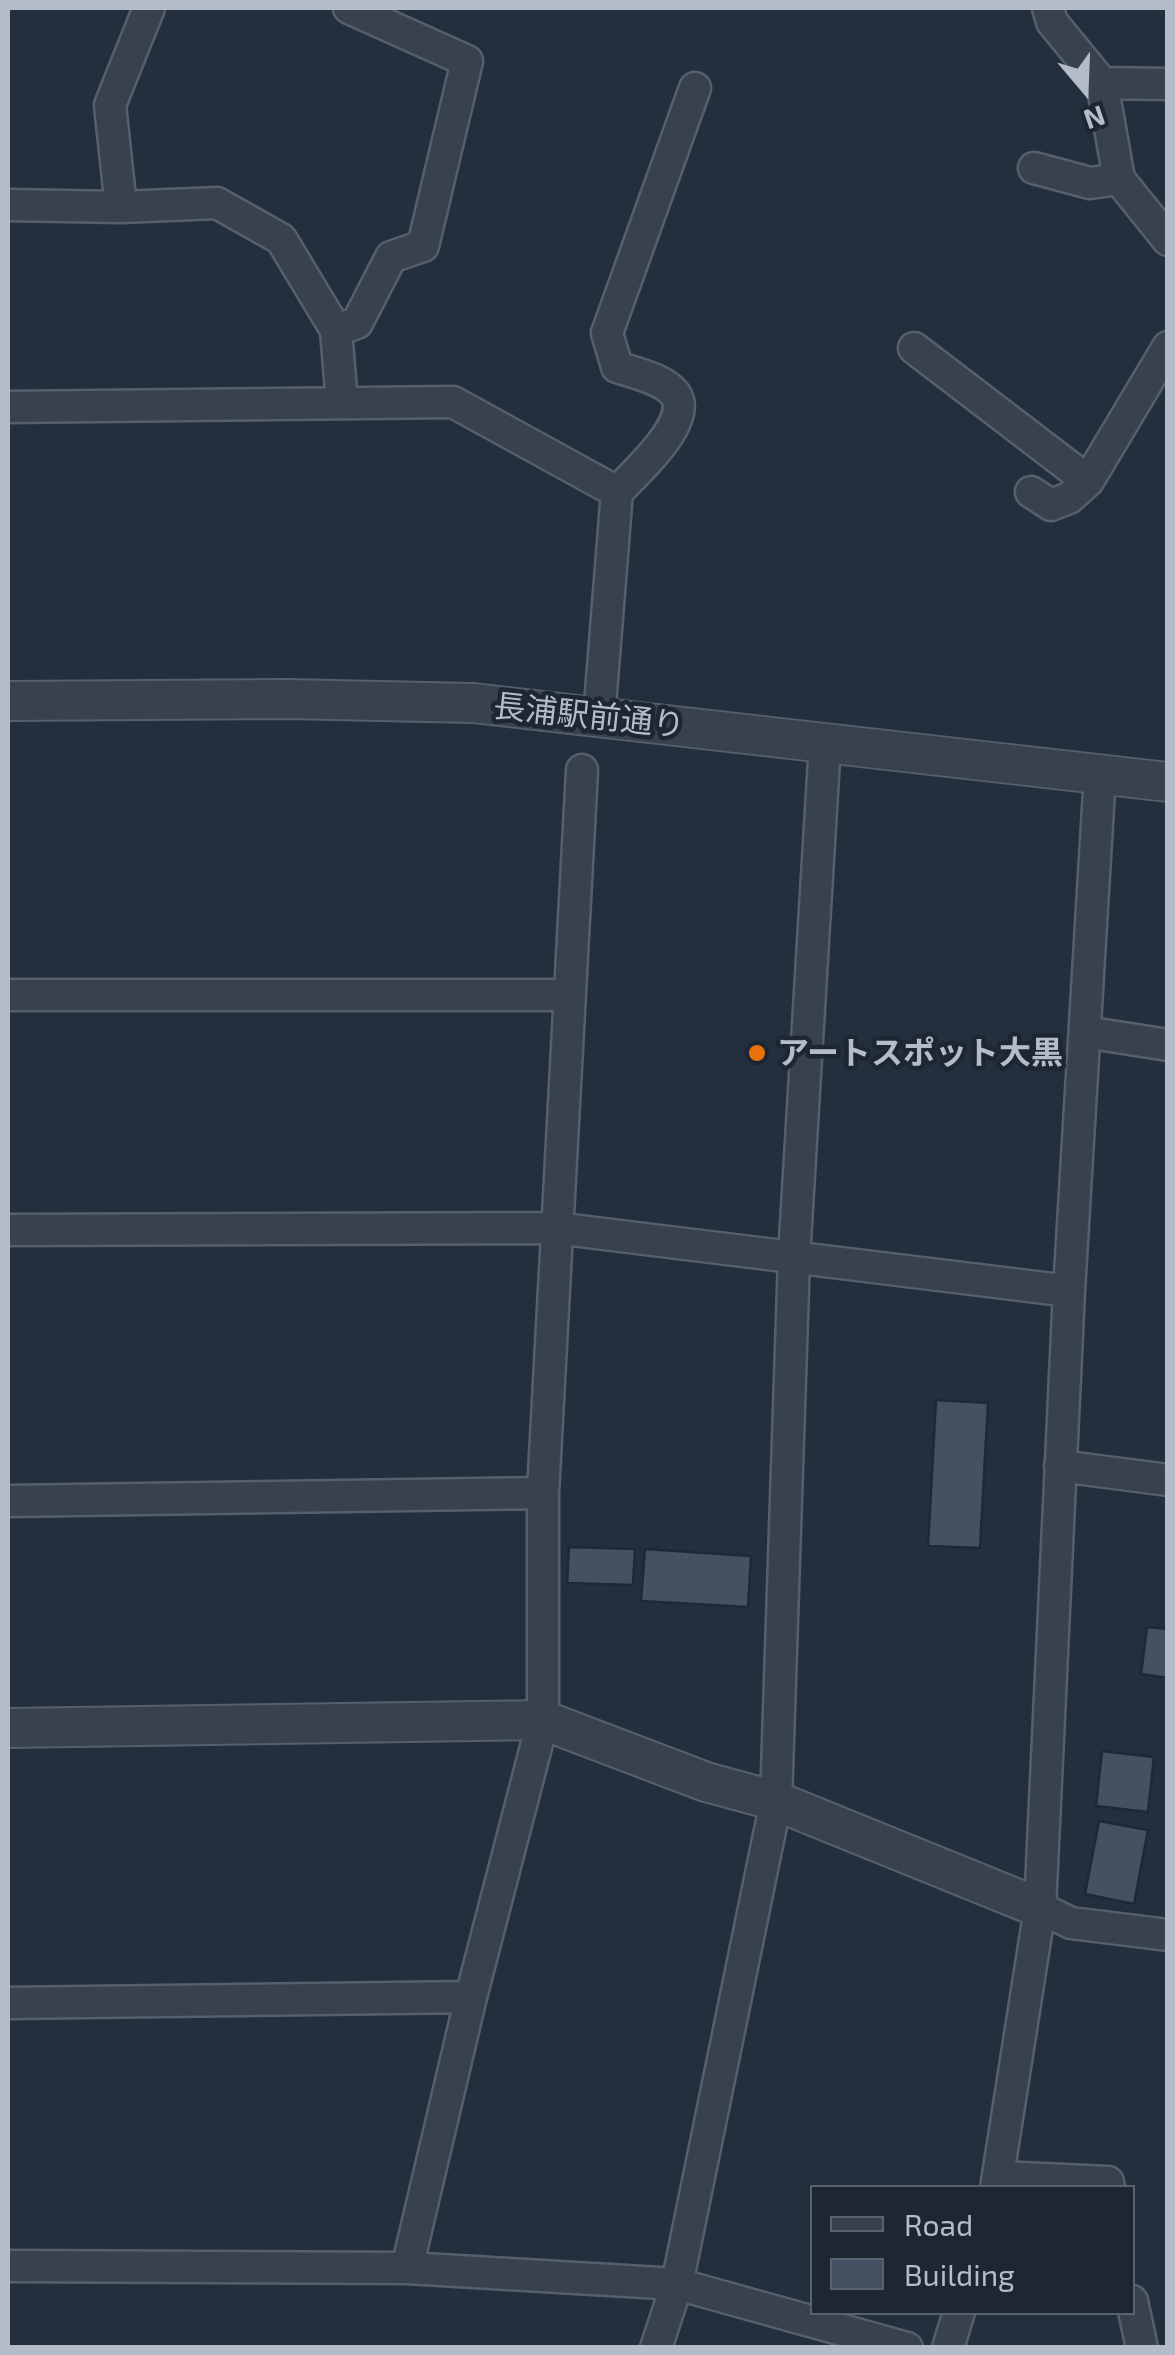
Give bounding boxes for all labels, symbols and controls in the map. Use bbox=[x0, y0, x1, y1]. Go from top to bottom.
north arrow bbox=[1035, 40, 1135, 140]
text: N bbox=[1080, 99, 1110, 138]
street label: 長浦駅前通り bbox=[492, 687, 686, 745]
place label: アートスポット大黒 bbox=[777, 1034, 1063, 1072]
marker: アートスポット大黒 bbox=[746, 1042, 768, 1064]
legend bbox=[810, 2185, 1135, 2315]
text: Road bbox=[904, 2206, 973, 2242]
text: Building bbox=[904, 2256, 1015, 2292]

